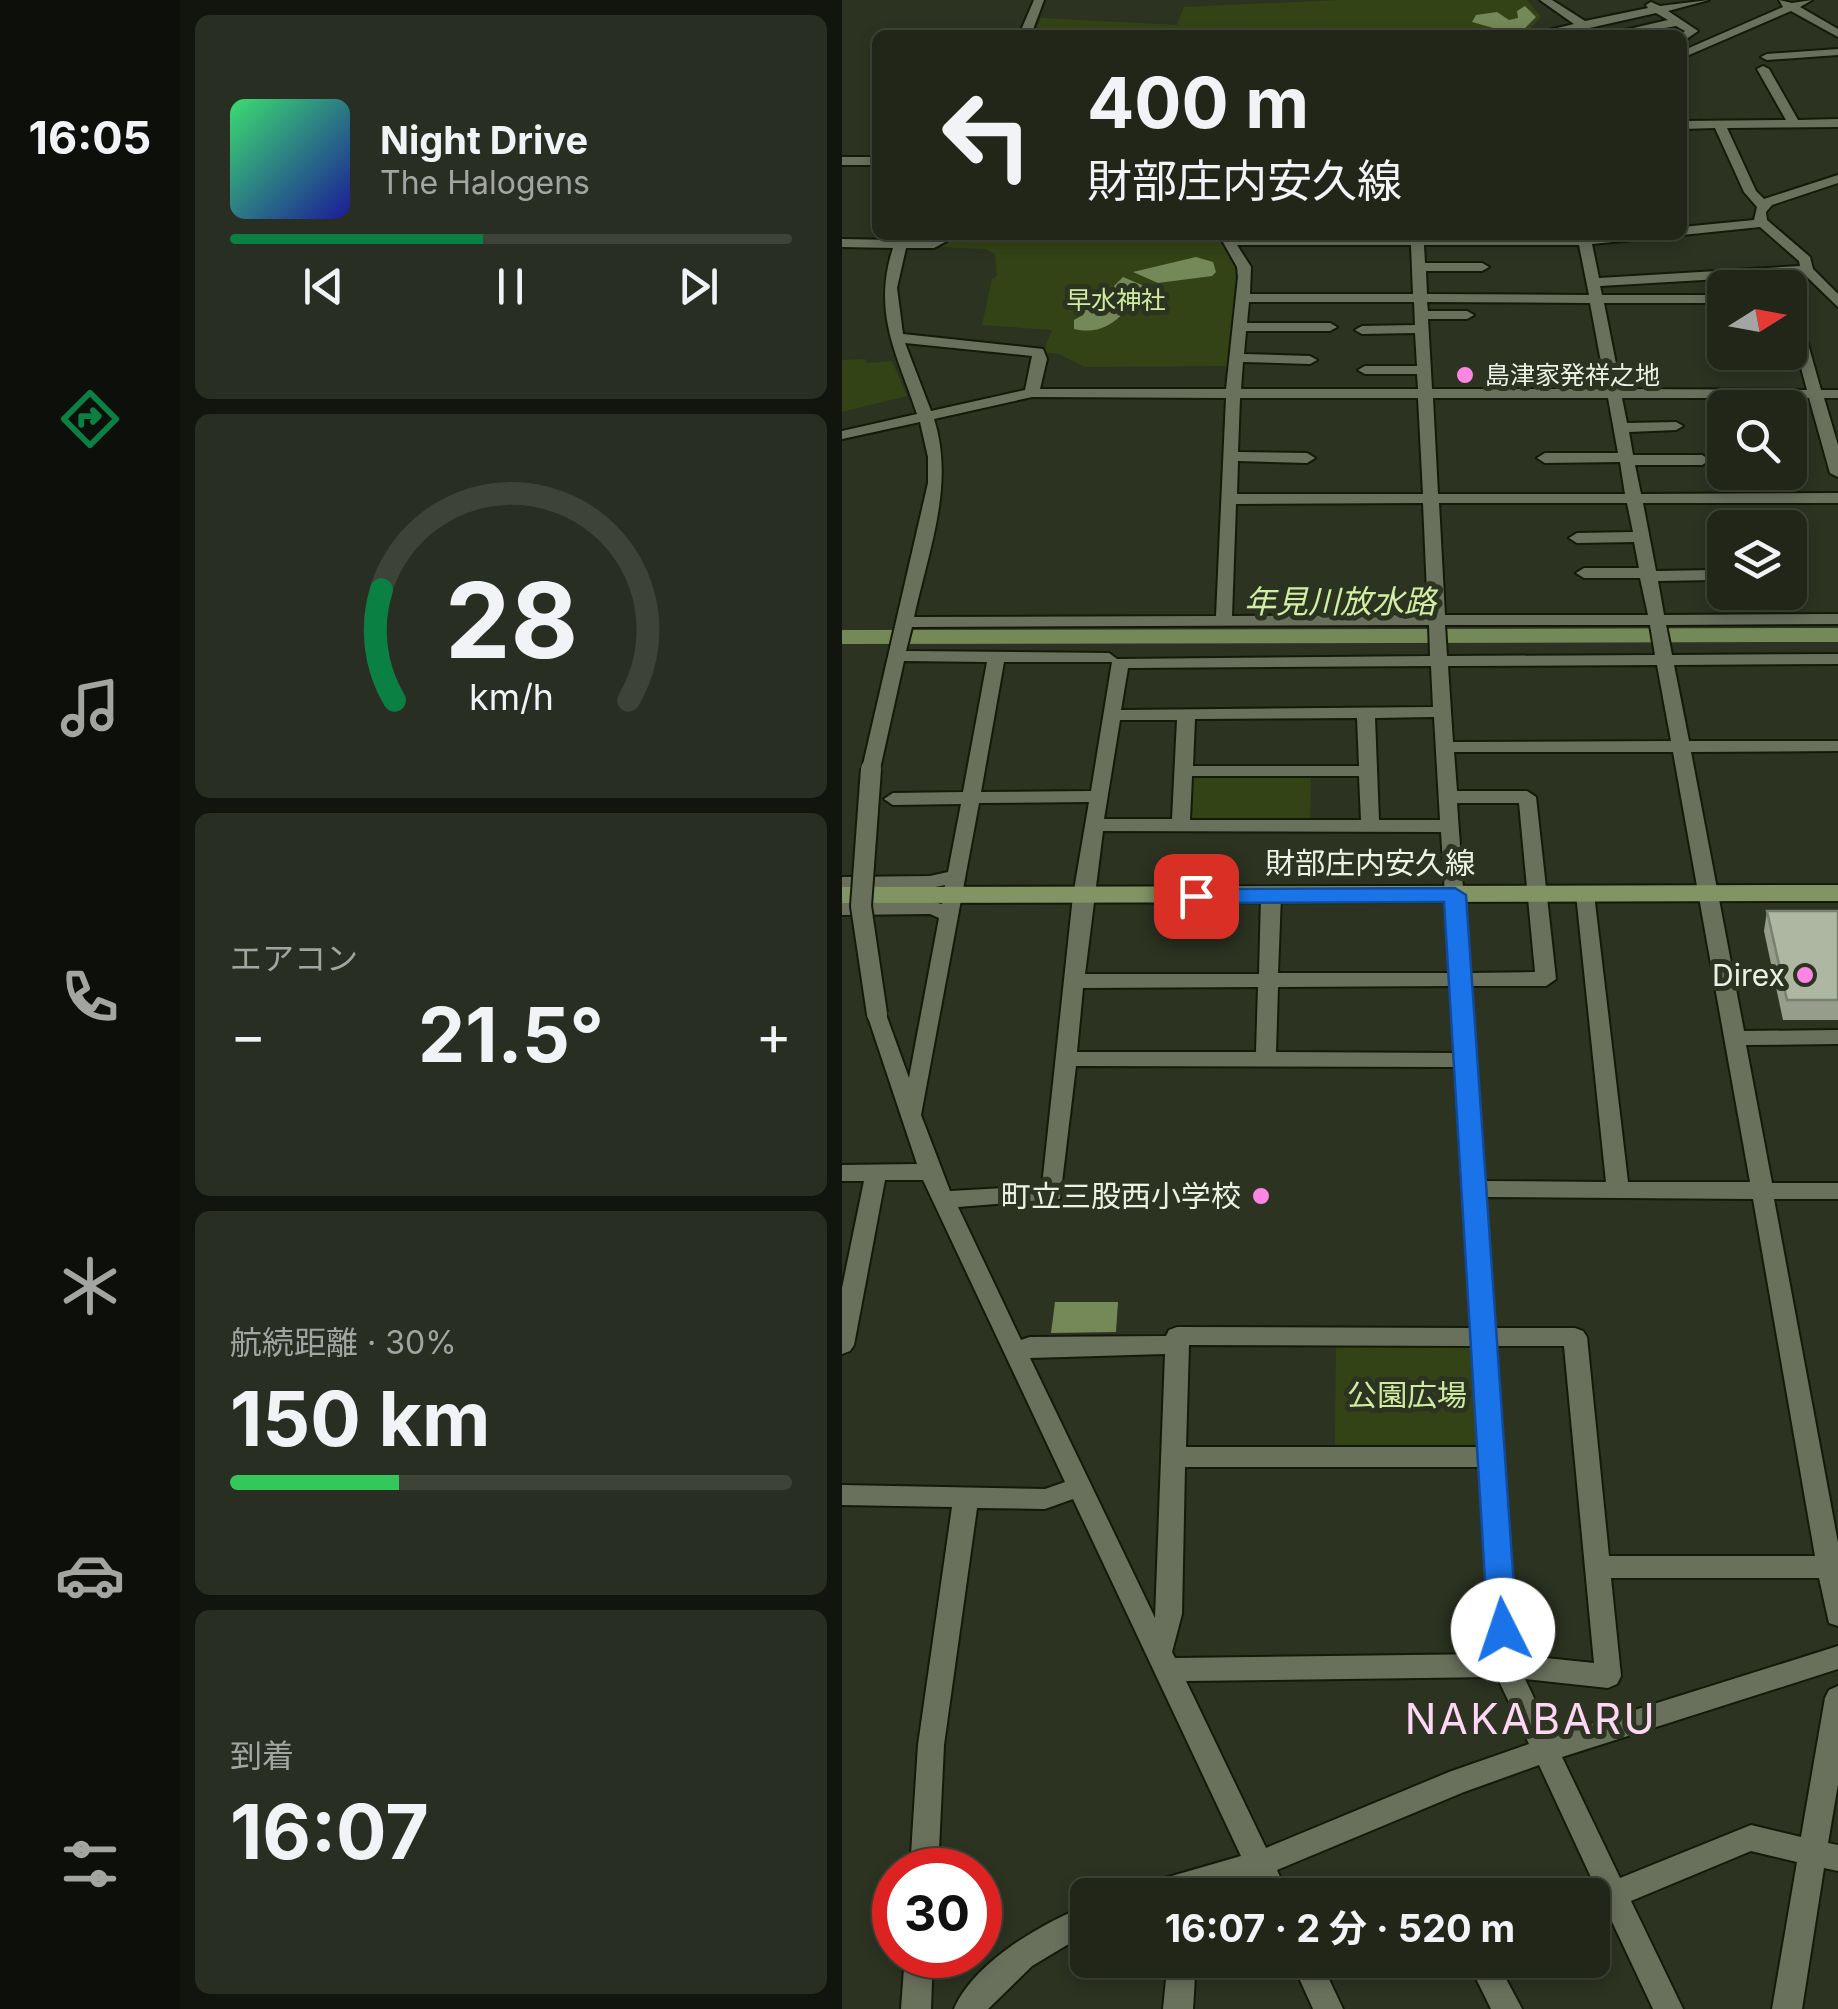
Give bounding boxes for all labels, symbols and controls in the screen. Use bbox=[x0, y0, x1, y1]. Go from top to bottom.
text: 400 m bbox=[1087, 60, 1309, 145]
icon: left bbox=[922, 70, 1052, 200]
text: 16:05 bbox=[29, 110, 151, 165]
text: Night Drive bbox=[380, 117, 588, 163]
text: 財部庄内安久線 bbox=[1087, 153, 1402, 208]
text: The Halogens bbox=[380, 163, 590, 202]
icon: previous bbox=[296, 259, 351, 314]
icon: pause bbox=[483, 259, 538, 314]
icon: next bbox=[671, 259, 726, 314]
north arrow bbox=[1707, 270, 1807, 370]
map controls bbox=[1707, 270, 1807, 610]
park label: 早水神社 bbox=[1066, 285, 1166, 315]
place label: 島津家発祥之地 bbox=[1485, 360, 1660, 390]
marker: 島津家発祥之地 bbox=[1454, 364, 1476, 386]
icon: directions bbox=[55, 384, 125, 454]
button: search bbox=[1707, 390, 1807, 490]
button: layers bbox=[1707, 510, 1807, 610]
text: 28 bbox=[444, 557, 578, 683]
water label: 年見川放水路 bbox=[1244, 582, 1439, 621]
icon: music bbox=[55, 673, 125, 743]
text: km/h bbox=[469, 675, 553, 719]
street label: 財部庄内安久線 bbox=[1265, 845, 1475, 881]
pin bbox=[1154, 854, 1239, 939]
icon: arrive bbox=[1169, 869, 1224, 924]
text: エアコン bbox=[230, 939, 358, 978]
place label: Direx bbox=[1712, 957, 1785, 993]
icon: phone bbox=[55, 962, 125, 1032]
marker: Direx bbox=[1794, 964, 1816, 986]
text: 21.5° bbox=[418, 989, 604, 1080]
text: − bbox=[230, 1002, 266, 1068]
text: + bbox=[756, 1002, 792, 1068]
place label: 町立三股西小学校 bbox=[1001, 1178, 1241, 1214]
marker: 町立三股西小学校 bbox=[1250, 1185, 1272, 1207]
icon: climate bbox=[55, 1251, 125, 1321]
text: 航続距離 · 30% bbox=[230, 1323, 457, 1362]
text: 150 km bbox=[230, 1373, 491, 1464]
park label: 公園広場 bbox=[1347, 1377, 1467, 1413]
icon: car bbox=[55, 1540, 125, 1610]
position arrow bbox=[1451, 1578, 1555, 1682]
district label: NAKABARU bbox=[1405, 1693, 1657, 1744]
text: 到着 bbox=[230, 1736, 294, 1775]
text: 16:07 bbox=[230, 1786, 429, 1877]
icon: filters bbox=[55, 1829, 125, 1899]
speed limit sign: 30 bbox=[872, 1848, 1002, 1978]
text: 16:07 · 2 分 · 520 m bbox=[1165, 1905, 1515, 1951]

